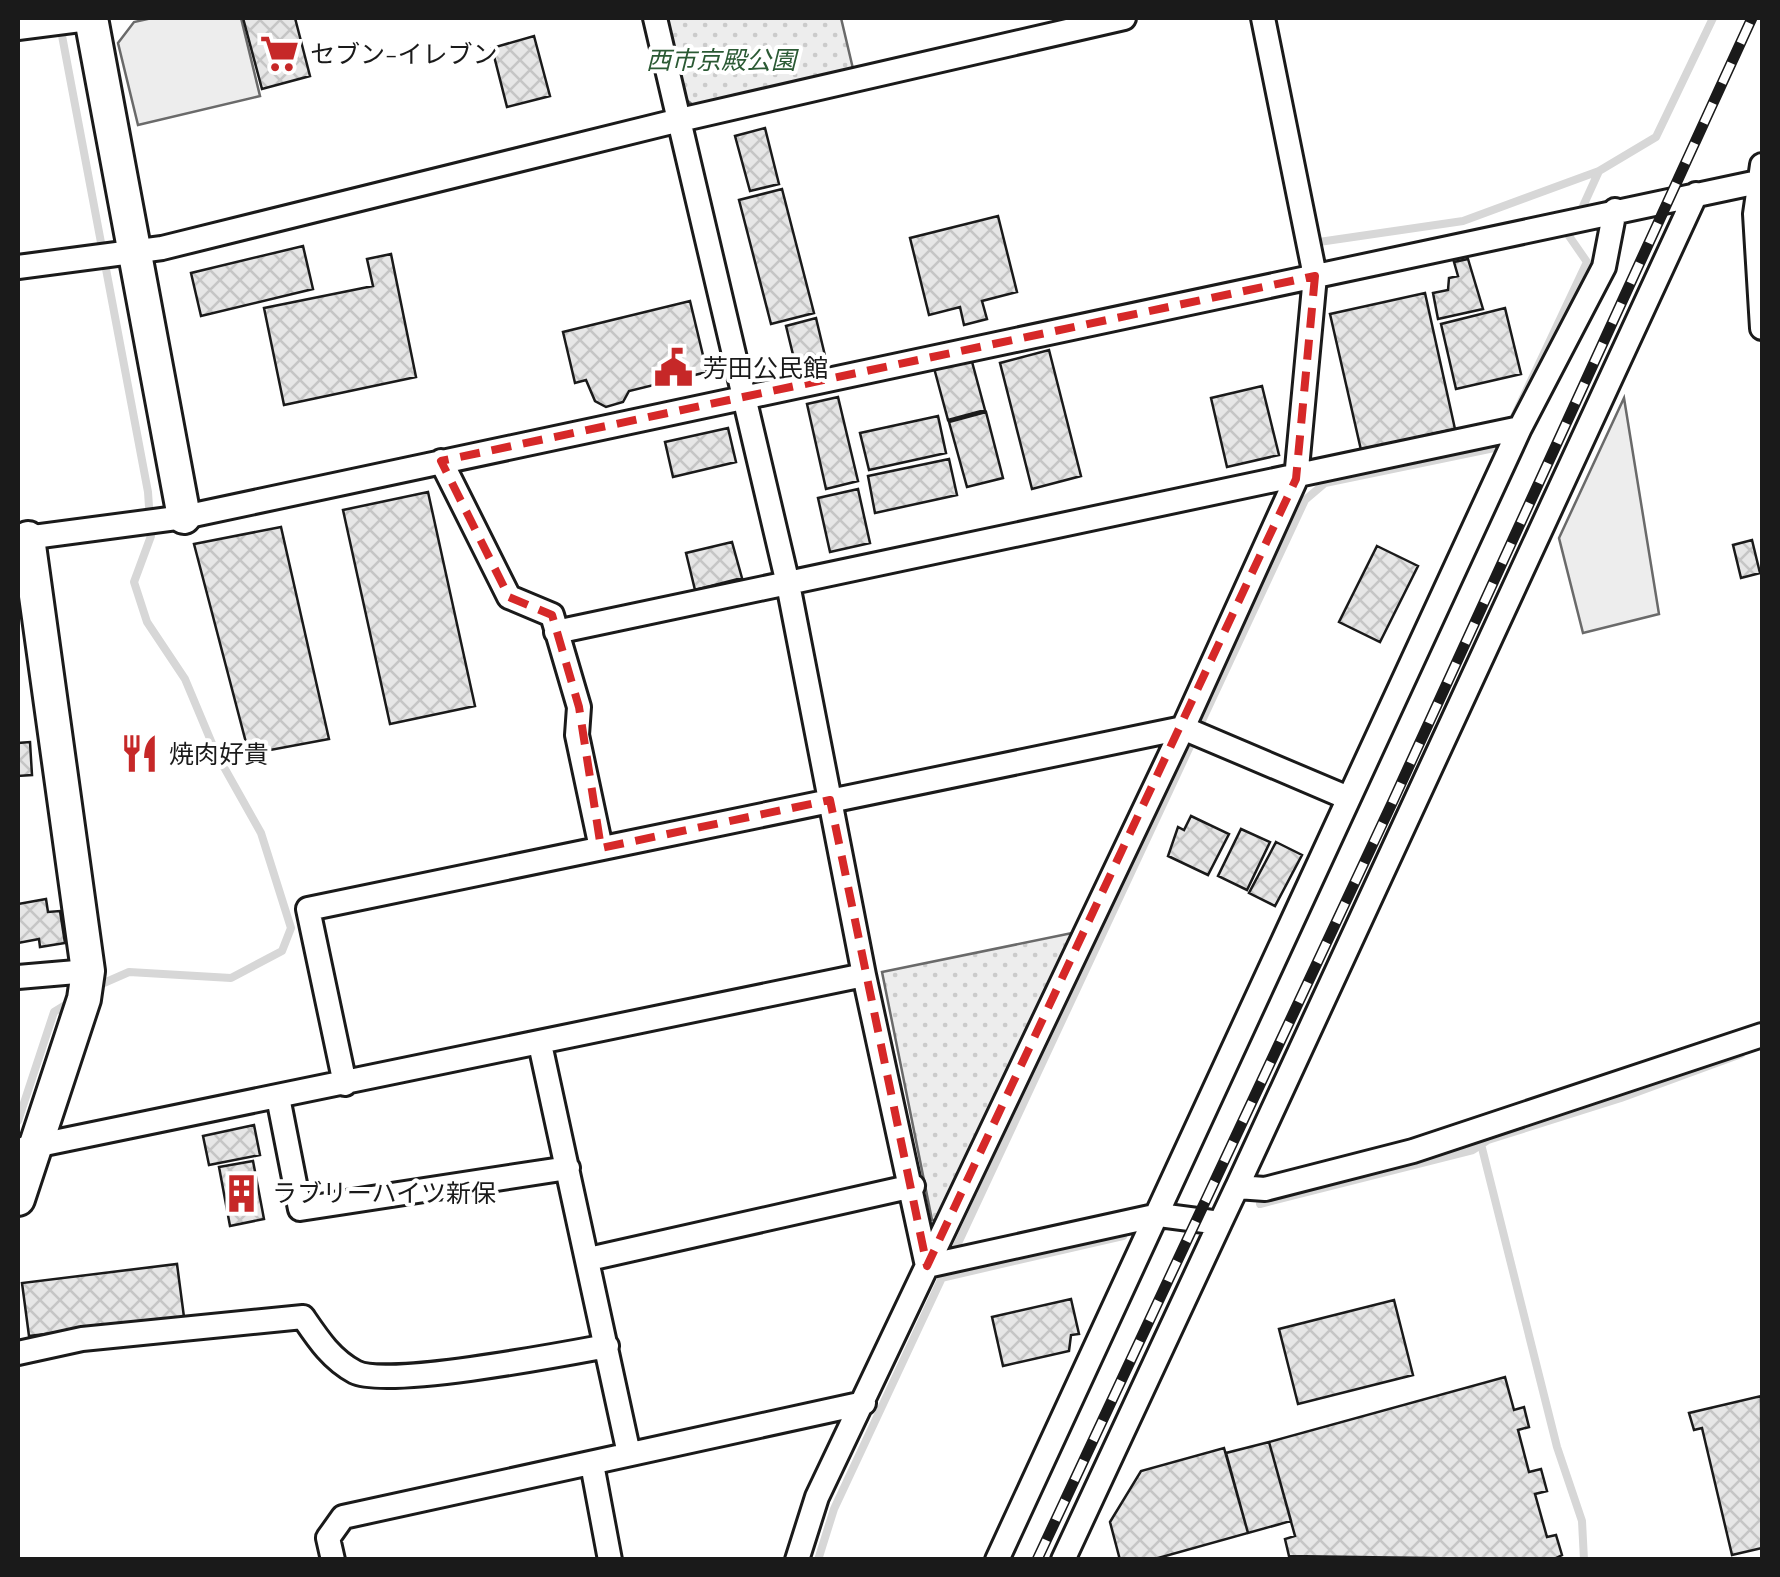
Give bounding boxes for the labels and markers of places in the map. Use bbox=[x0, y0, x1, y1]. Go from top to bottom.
supermarket icon: セブン-イレブン bbox=[259, 33, 301, 75]
place label: セブン-イレブン bbox=[310, 36, 497, 69]
public building icon: 芳田公民館 bbox=[652, 347, 694, 389]
place label: 芳田公民館 bbox=[703, 350, 828, 383]
restaurant icon: 焼肉好貴 bbox=[118, 733, 160, 775]
place label: 焼肉好貴 bbox=[169, 736, 269, 769]
building icon: ラブリーハイツ新保 bbox=[221, 1172, 263, 1214]
place label: ラブリーハイツ新保 bbox=[272, 1175, 496, 1208]

